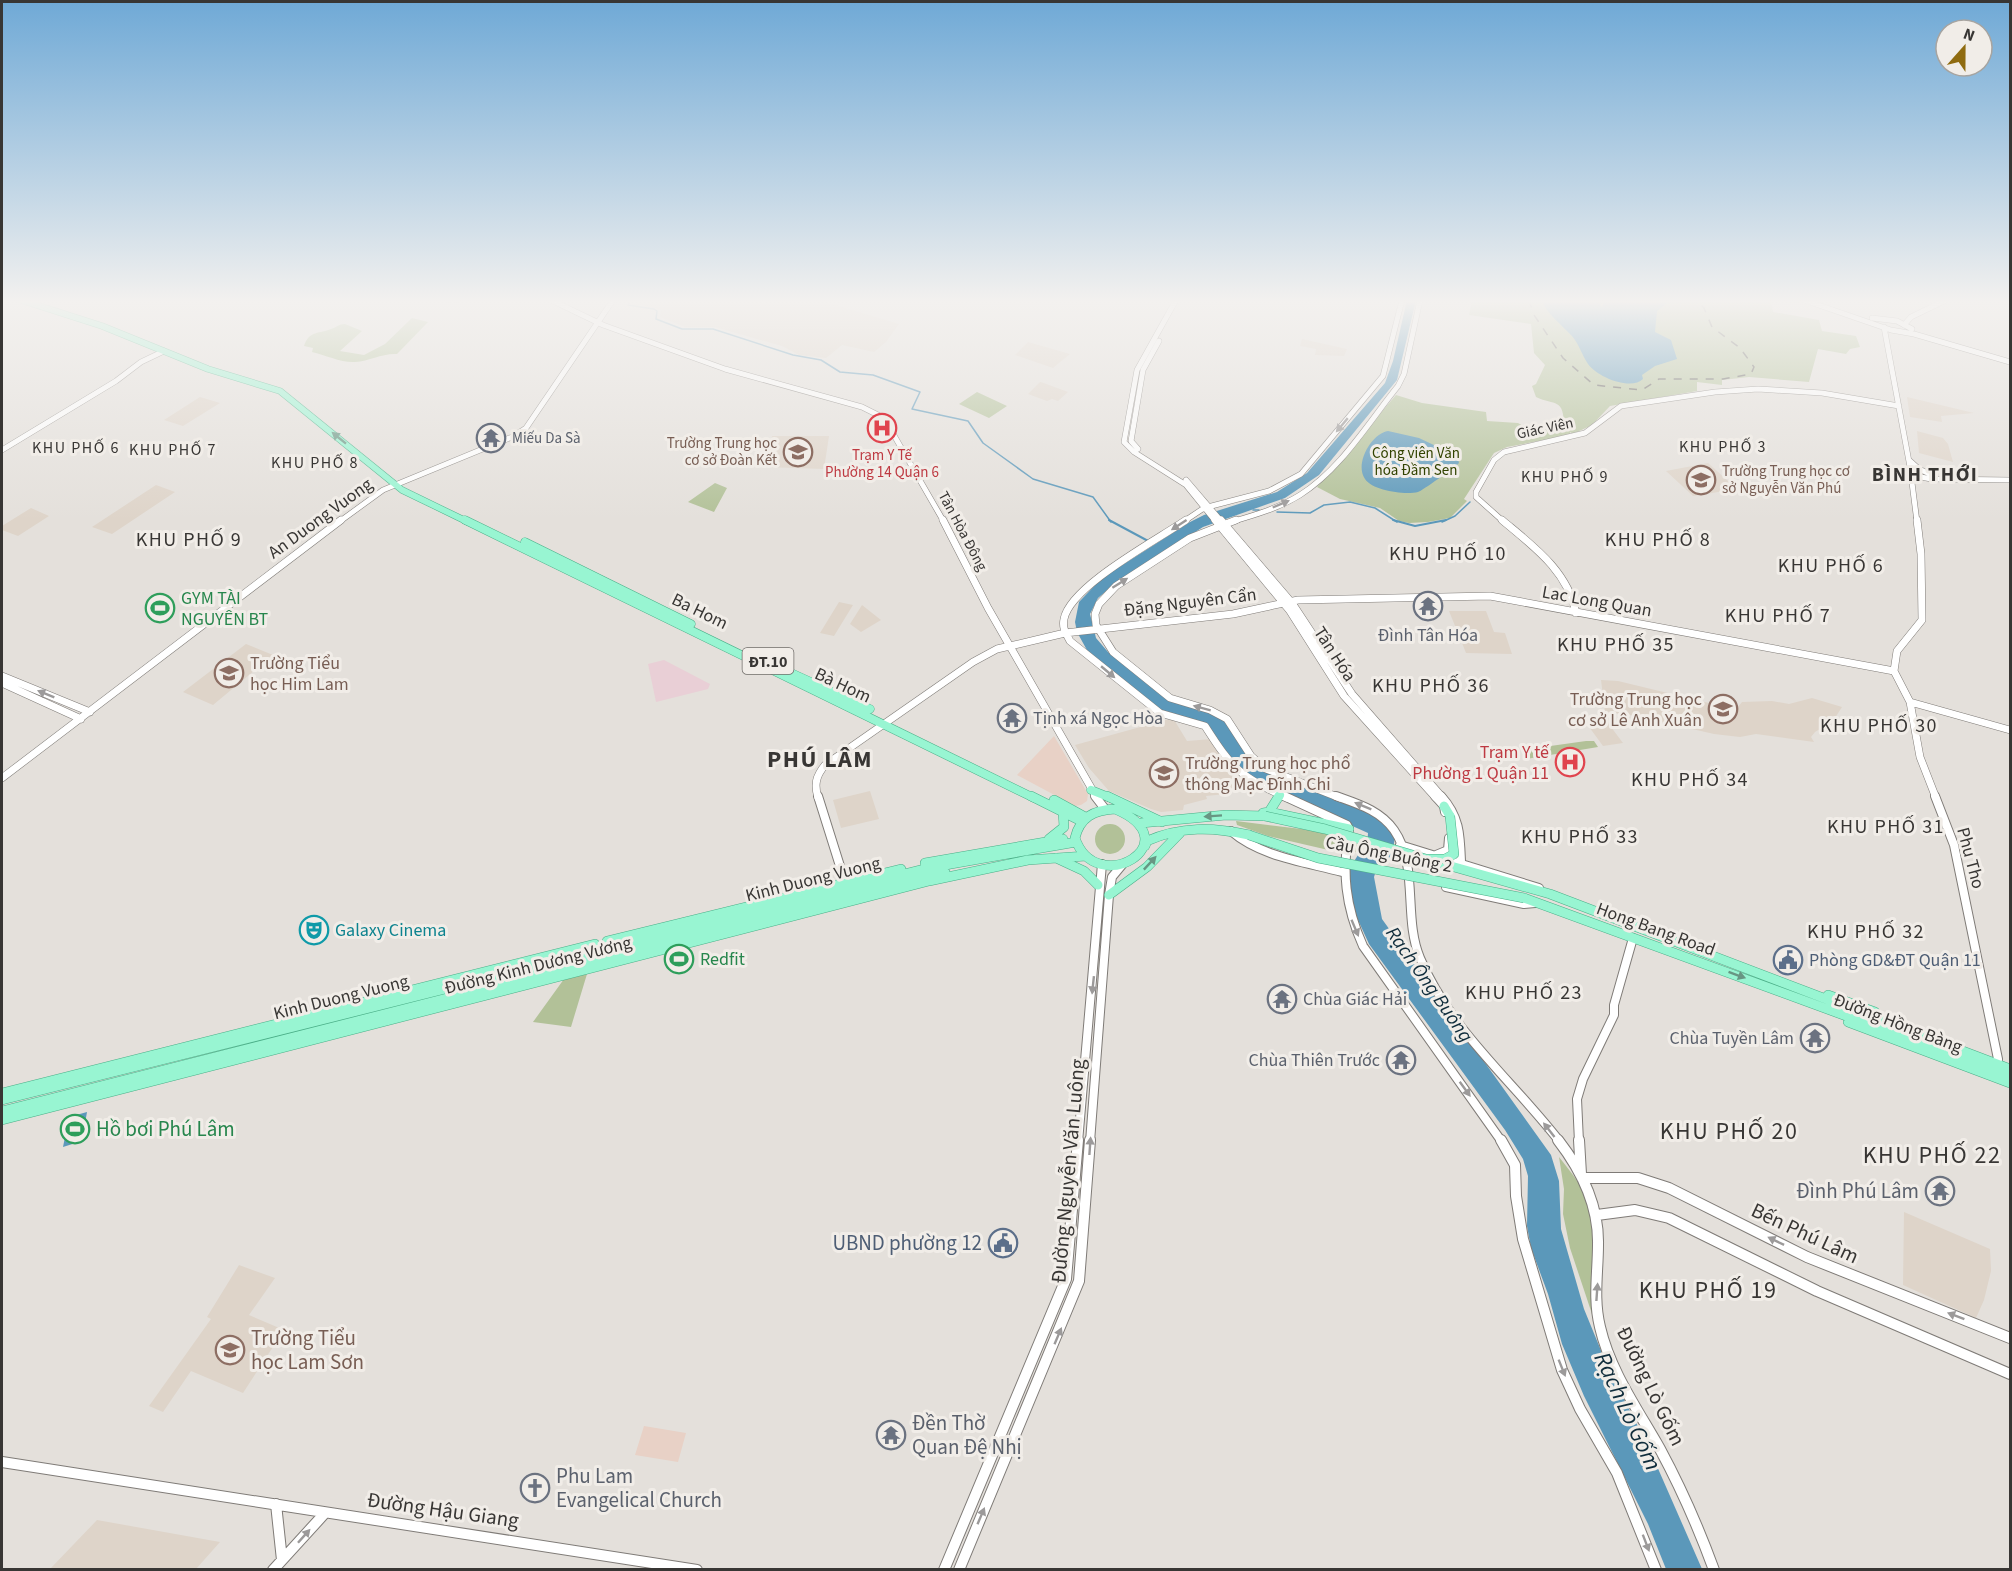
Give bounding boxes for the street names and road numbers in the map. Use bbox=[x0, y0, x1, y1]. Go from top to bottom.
street label: Giác Viên bbox=[1515, 412, 1575, 445]
street label: An Duong Vuong bbox=[263, 472, 378, 565]
street label: Tân Hòa Đông bbox=[933, 488, 993, 575]
street label: Lac Long Quan bbox=[1540, 580, 1654, 623]
street label: Đặng Nguyên Cẩn bbox=[1122, 582, 1258, 623]
street label: Ba Hom bbox=[667, 587, 732, 636]
street label: Tân Hóa bbox=[1307, 622, 1362, 687]
road number: ĐT.10 bbox=[742, 648, 794, 674]
street label: Bà Hom bbox=[810, 662, 875, 709]
street label: Phu Tho bbox=[1950, 825, 1991, 892]
street label: Cầu Ông Buông 2 bbox=[1323, 830, 1455, 879]
street label: Kinh Duong Vuong bbox=[743, 851, 883, 908]
street label: Hong Bang Road bbox=[1593, 896, 1719, 963]
street label: Đường Kinh Dương Vương bbox=[442, 930, 634, 1001]
street label: Kinh Duong Vuong bbox=[271, 969, 411, 1026]
street label: Đường Hồng Bàng bbox=[1830, 987, 1966, 1060]
street label: Đường Nguyễn Văn Luông bbox=[1043, 1057, 1093, 1285]
street label: Bến Phú Lâm bbox=[1746, 1195, 1864, 1271]
street label: Đường Lò Gốm bbox=[1609, 1321, 1693, 1451]
street label: Đường Hậu Giang bbox=[365, 1484, 521, 1536]

